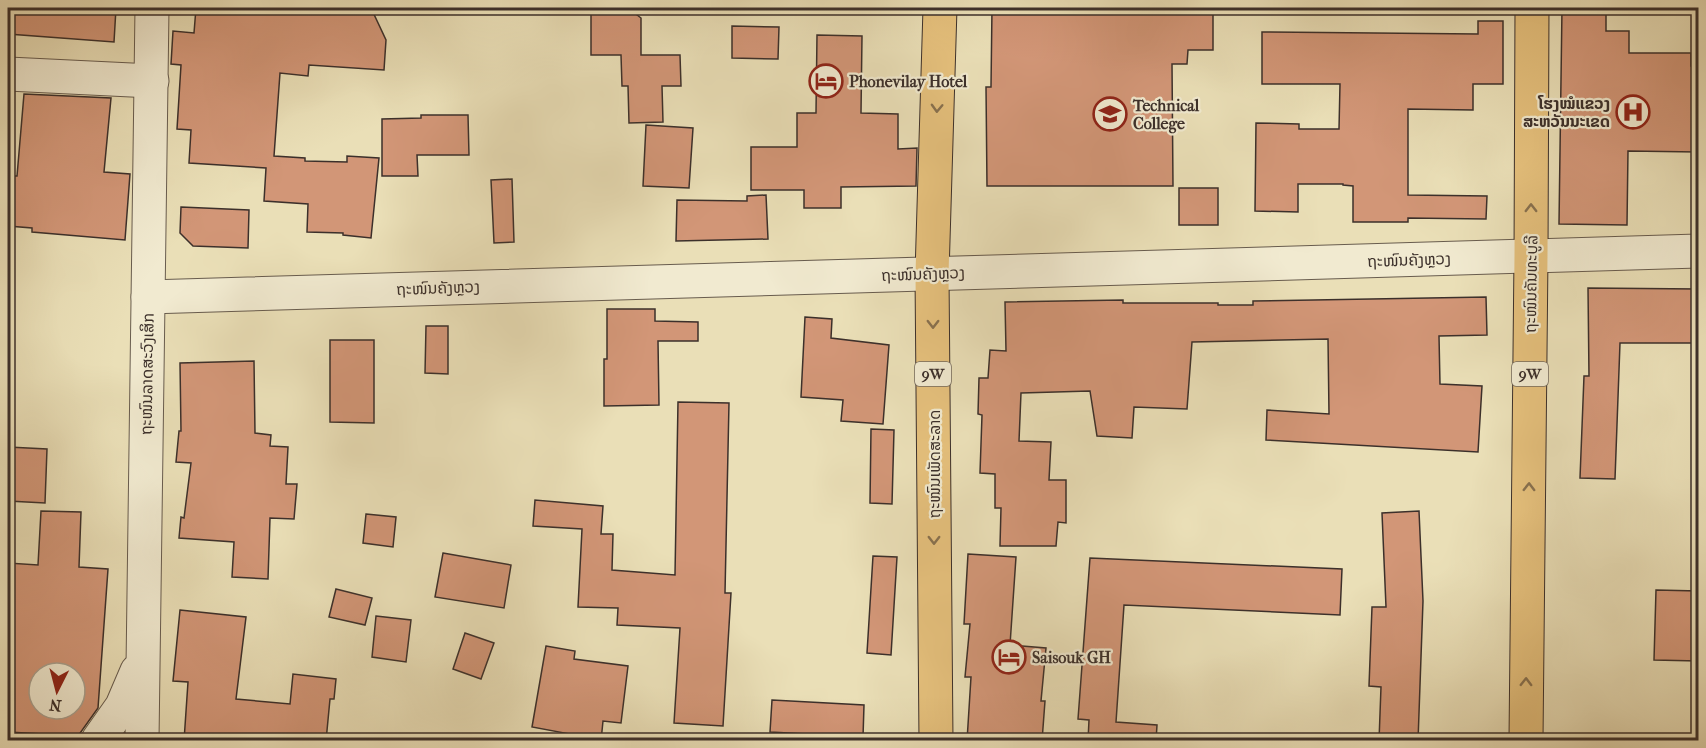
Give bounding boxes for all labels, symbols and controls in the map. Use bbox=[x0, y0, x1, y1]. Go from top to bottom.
hotel icon: Phonevilay Hotel bbox=[808, 63, 844, 99]
place label: Phonevilay Hotel bbox=[849, 72, 968, 92]
place label: ໂຮງໝໍແຂວງ ສະຫວັນນະເຂດ bbox=[1523, 94, 1610, 131]
hospital icon: ໂຮງໝໍແຂວງ ສະຫວັນນະເຂດ bbox=[1615, 94, 1651, 130]
school or university icon: Technical College bbox=[1092, 96, 1128, 132]
place label: Technical College bbox=[1132, 96, 1200, 134]
one-way arrow bbox=[931, 103, 944, 112]
one-way arrow bbox=[1525, 204, 1537, 213]
street label: ຖະໜົນຄັນທະບູລີ bbox=[1521, 235, 1542, 333]
street label: ຖະໜົນຄັງຫຼວງ bbox=[1367, 249, 1451, 271]
street label: ຖະໜົນຄັງຫຼວງ bbox=[881, 263, 965, 285]
street label: ຖະໜົນຄັງຫຼວງ bbox=[396, 277, 480, 299]
street label: ຖະໜົນລາດສະວົງເສິກ bbox=[136, 313, 158, 435]
one-way arrow bbox=[927, 319, 939, 328]
road number: 9W bbox=[915, 362, 951, 386]
road number: 9W bbox=[1512, 362, 1548, 386]
street label: ຖະໜົນເພັດສະລາດ bbox=[925, 409, 944, 519]
one-way arrow bbox=[1523, 483, 1535, 492]
one-way arrow bbox=[928, 535, 940, 544]
hotel icon: Saisouk GH bbox=[991, 639, 1027, 675]
place label: Saisouk GH bbox=[1032, 648, 1111, 667]
north arrow bbox=[27, 661, 87, 721]
one-way arrow bbox=[1520, 678, 1532, 687]
text: N bbox=[48, 695, 63, 716]

